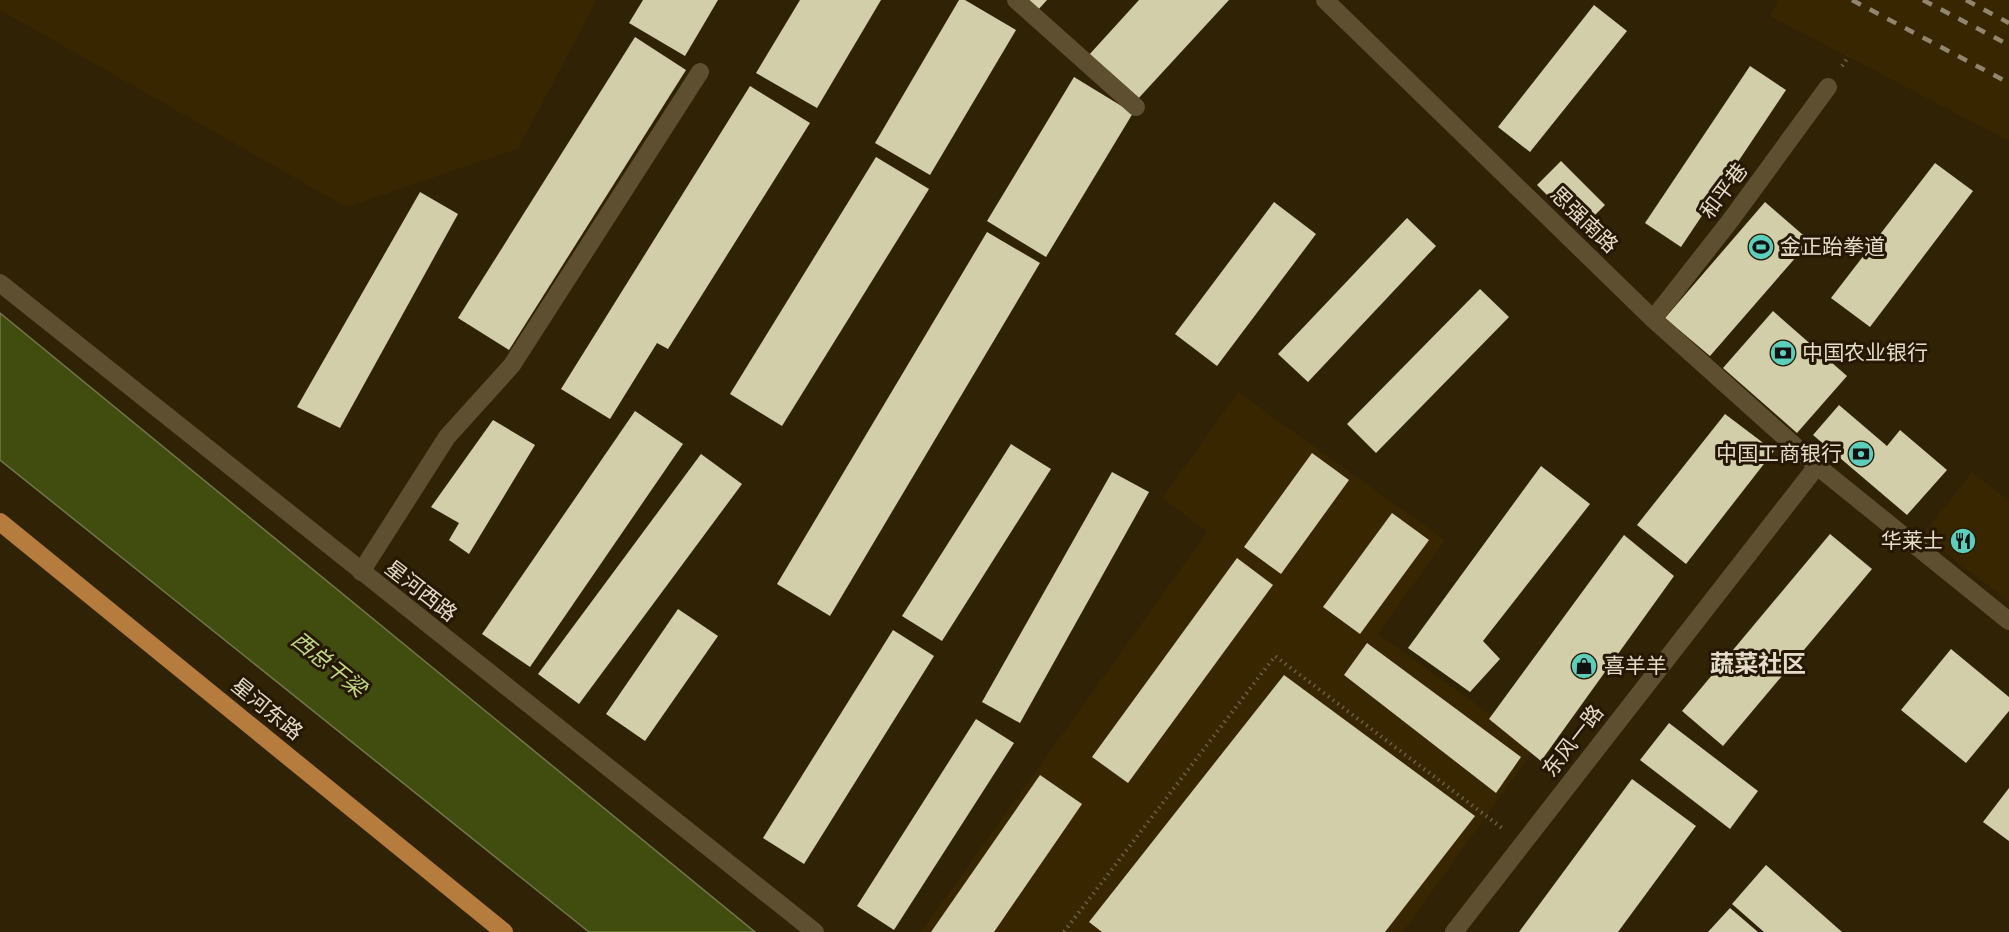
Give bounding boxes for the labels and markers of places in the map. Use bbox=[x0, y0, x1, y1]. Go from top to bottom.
sports icon: 金正跆拳道 bbox=[1746, 232, 1776, 262]
place label: 金正跆拳道 bbox=[1780, 234, 1885, 260]
bank icon: 中国农业银行 bbox=[1768, 338, 1798, 368]
place label: 中国农业银行 bbox=[1802, 340, 1928, 366]
bank icon: 中国工商银行 bbox=[1846, 439, 1876, 469]
place label: 中国工商银行 bbox=[1716, 441, 1842, 467]
restaurant icon: 华莱士 bbox=[1948, 526, 1978, 556]
place label: 华莱士 bbox=[1881, 528, 1944, 554]
shop icon: 喜羊羊 bbox=[1569, 651, 1599, 681]
place label: 喜羊羊 bbox=[1604, 653, 1667, 679]

